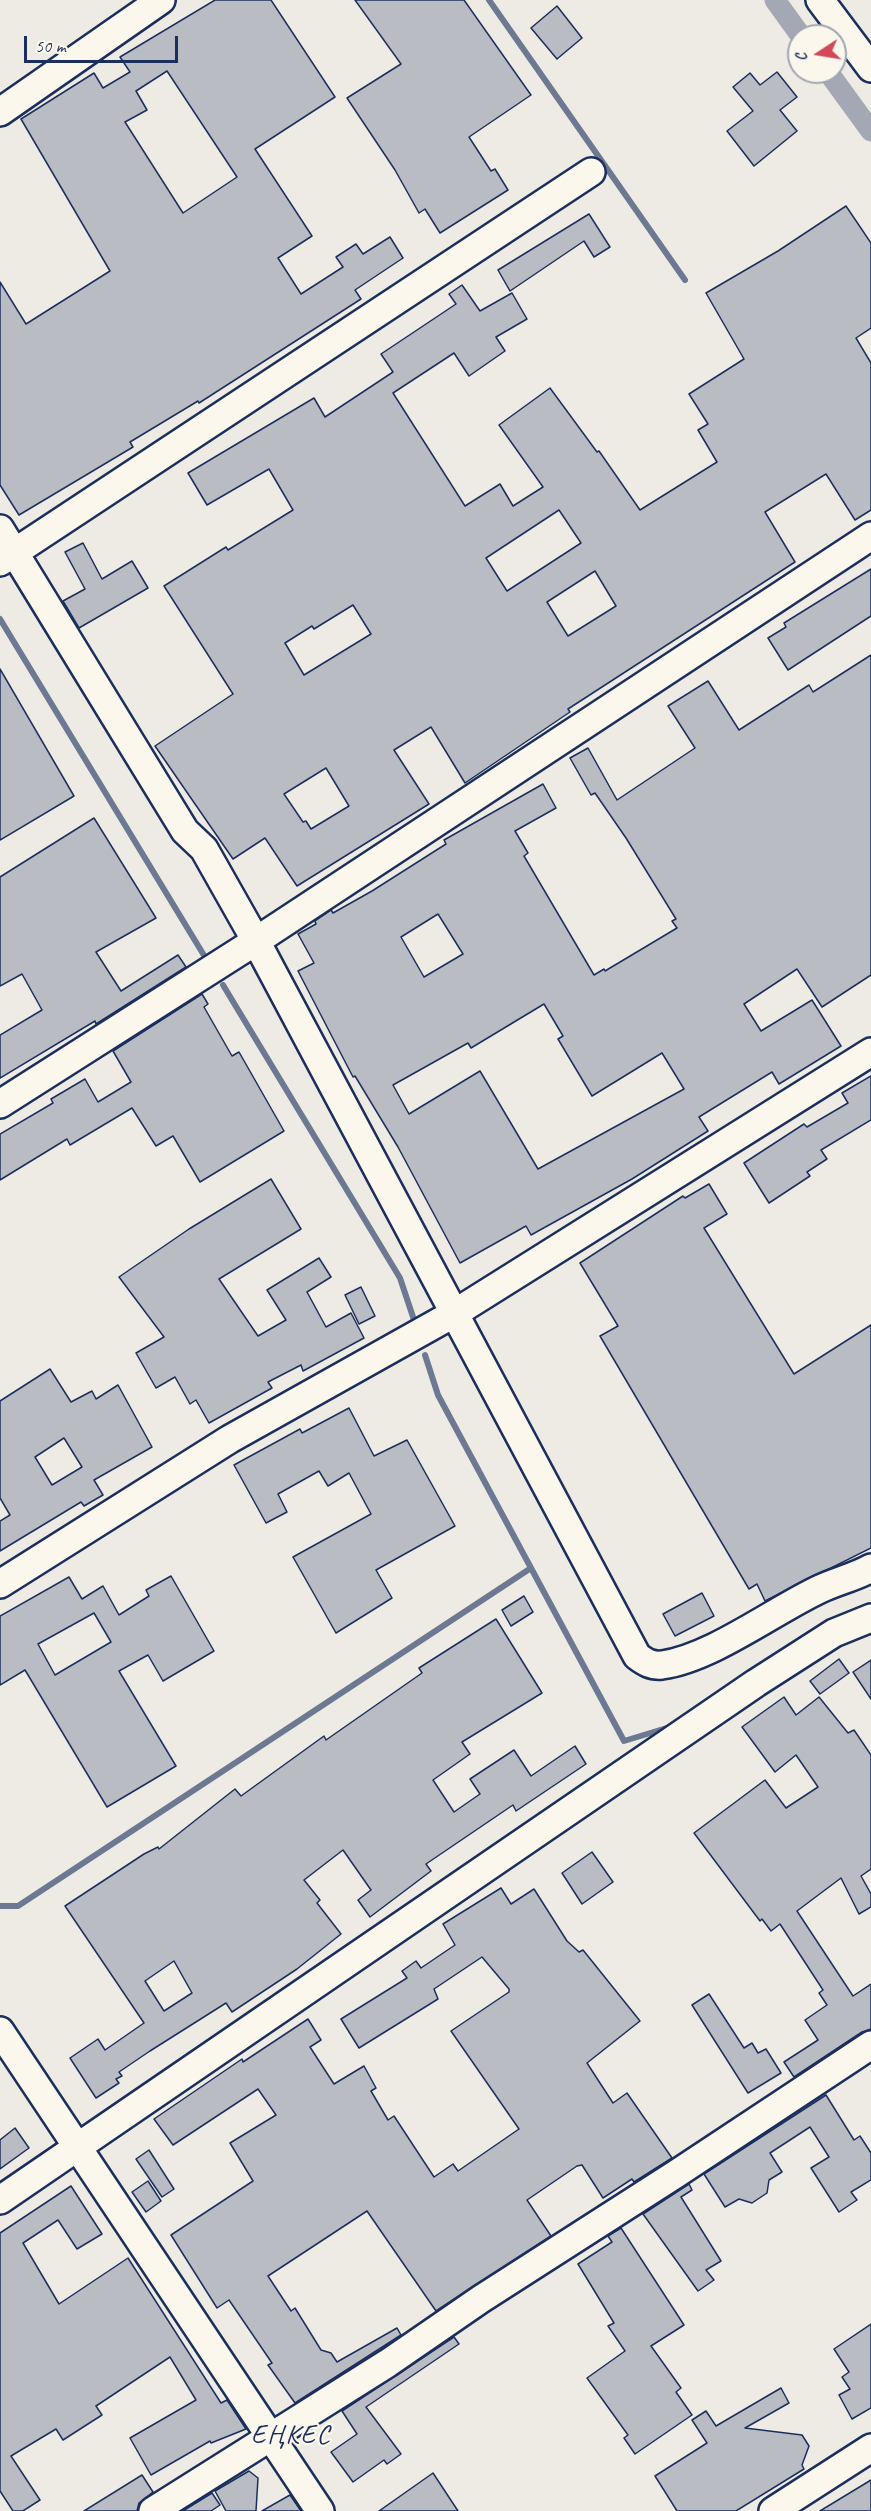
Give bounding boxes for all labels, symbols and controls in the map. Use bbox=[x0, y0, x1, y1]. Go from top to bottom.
scale bar bbox=[27, 24, 182, 62]
north arrow bbox=[787, 24, 847, 84]
text: 50 m bbox=[35, 35, 66, 57]
text: С bbox=[791, 51, 812, 63]
district label: ЕҢКЕС bbox=[251, 2420, 331, 2452]

